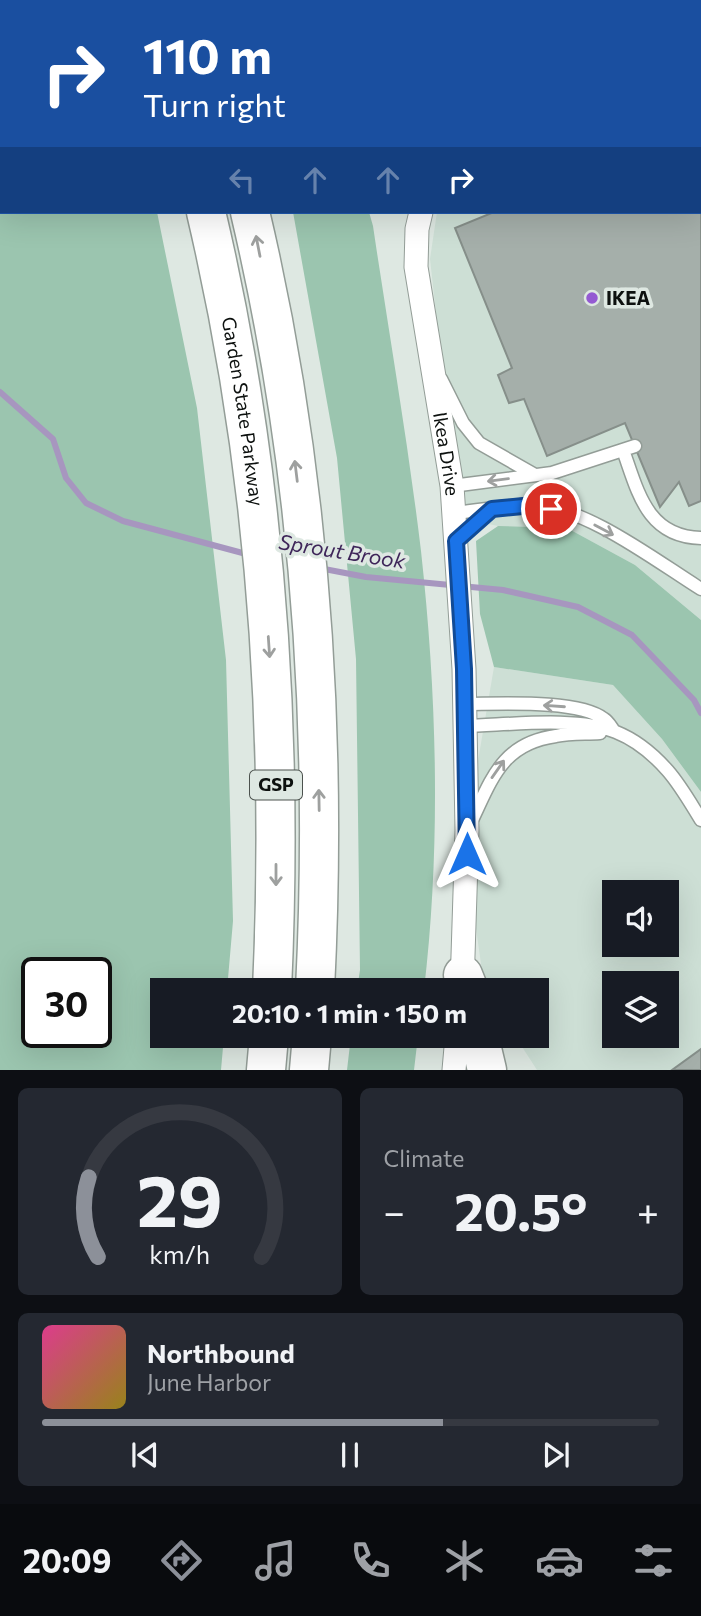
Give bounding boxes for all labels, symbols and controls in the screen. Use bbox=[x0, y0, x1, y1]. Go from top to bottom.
text: 110 m bbox=[143, 24, 272, 84]
icon: right bbox=[28, 28, 119, 119]
text: Turn right bbox=[143, 84, 286, 124]
icon: left bbox=[223, 161, 261, 199]
icon: ahead bbox=[296, 161, 334, 199]
icon: ahead bbox=[369, 161, 407, 199]
icon: right bbox=[442, 161, 480, 199]
one-way arrow bbox=[250, 235, 264, 258]
place label: IKEA bbox=[606, 286, 651, 309]
marker: IKEA bbox=[584, 290, 600, 306]
street label: Garden State Parkway bbox=[218, 315, 269, 507]
street label: Ikea Drive bbox=[429, 410, 465, 497]
one-way arrow bbox=[289, 460, 302, 483]
one-way arrow bbox=[487, 474, 510, 487]
pin bbox=[521, 479, 581, 539]
icon: arrive bbox=[532, 490, 570, 528]
one-way arrow bbox=[594, 523, 614, 537]
water label: Sprout Brook bbox=[277, 528, 408, 573]
one-way arrow bbox=[263, 635, 276, 658]
one-way arrow bbox=[544, 699, 566, 712]
one-way arrow bbox=[491, 760, 505, 779]
road number: GSP bbox=[250, 770, 302, 800]
one-way arrow bbox=[312, 789, 326, 812]
position arrow bbox=[430, 817, 504, 891]
one-way arrow bbox=[269, 863, 283, 886]
map controls bbox=[602, 880, 679, 1048]
button: sound bbox=[602, 880, 679, 957]
speed limit sign: 30 bbox=[21, 957, 112, 1048]
button: layers bbox=[602, 971, 679, 1048]
text: 20:10 · 1 min · 150 m bbox=[232, 997, 467, 1028]
text: Climate bbox=[384, 1144, 465, 1172]
text: 29 bbox=[137, 1154, 223, 1243]
text: 20.5° bbox=[454, 1178, 588, 1242]
text: − bbox=[384, 1187, 405, 1234]
text: + bbox=[637, 1187, 659, 1234]
text: km/h bbox=[149, 1239, 210, 1269]
text: Northbound bbox=[147, 1337, 295, 1368]
text: June Harbor bbox=[147, 1368, 271, 1396]
icon: previous bbox=[126, 1436, 164, 1474]
icon: pause bbox=[331, 1436, 369, 1474]
icon: next bbox=[537, 1436, 575, 1474]
icon: directions bbox=[157, 1536, 206, 1585]
icon: music bbox=[251, 1536, 300, 1585]
icon: phone bbox=[346, 1536, 395, 1585]
icon: climate bbox=[440, 1536, 489, 1585]
icon: car bbox=[535, 1536, 584, 1585]
icon: filters bbox=[629, 1536, 678, 1585]
text: 20:09 bbox=[23, 1540, 111, 1580]

